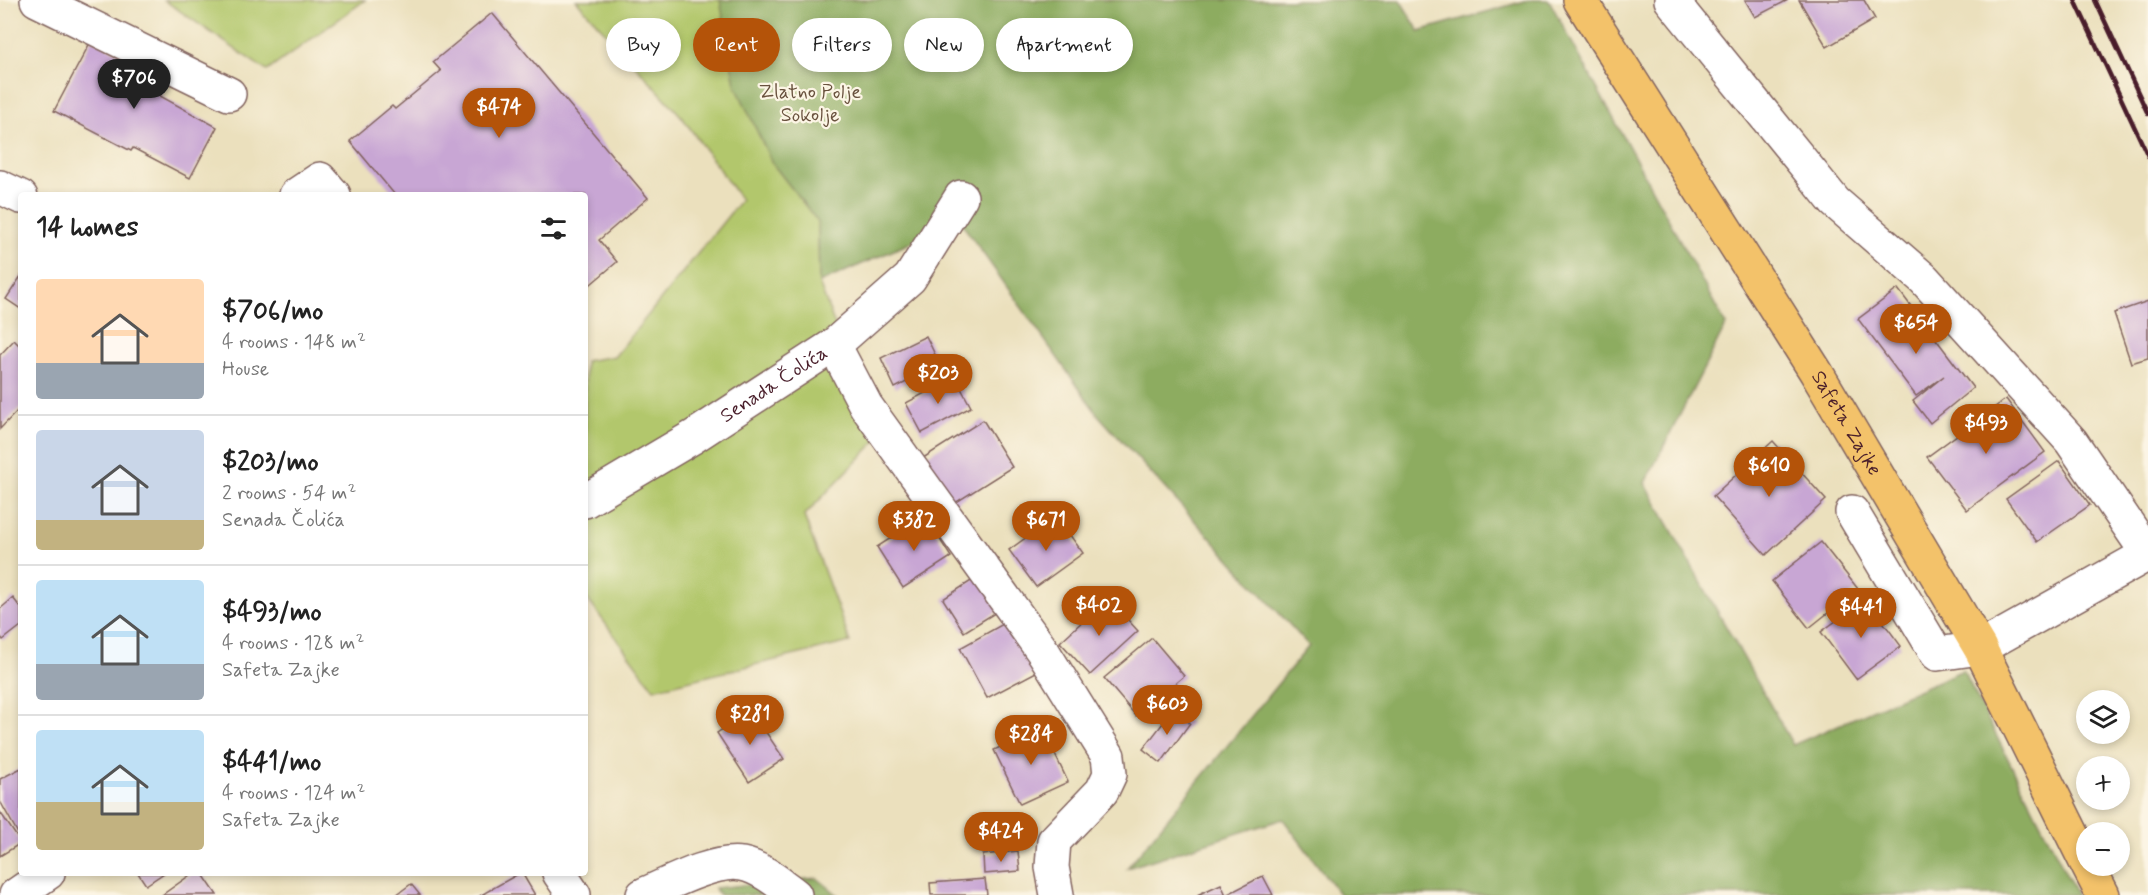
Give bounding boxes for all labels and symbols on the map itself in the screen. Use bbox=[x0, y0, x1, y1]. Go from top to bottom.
pin: $706 bbox=[98, 59, 170, 110]
park label: Zlatno Polje Sokolje bbox=[759, 79, 861, 129]
pin: $474 bbox=[463, 88, 535, 139]
pin: $654 bbox=[1880, 304, 1952, 355]
street label: Senada Čolića bbox=[715, 339, 833, 429]
pin: $203 bbox=[902, 354, 974, 405]
street label: Safeta Zajke bbox=[1805, 366, 1888, 481]
pin: $493 bbox=[1950, 404, 2022, 455]
pin: $610 bbox=[1733, 447, 1805, 498]
pin: $382 bbox=[878, 501, 950, 552]
pin: $671 bbox=[1010, 501, 1082, 552]
pin: $402 bbox=[1063, 586, 1135, 637]
pin: $441 bbox=[1825, 588, 1897, 639]
pin: $603 bbox=[1131, 685, 1203, 736]
pin: $281 bbox=[714, 695, 786, 746]
pin: $284 bbox=[995, 715, 1067, 766]
pin: $424 bbox=[965, 812, 1037, 863]

